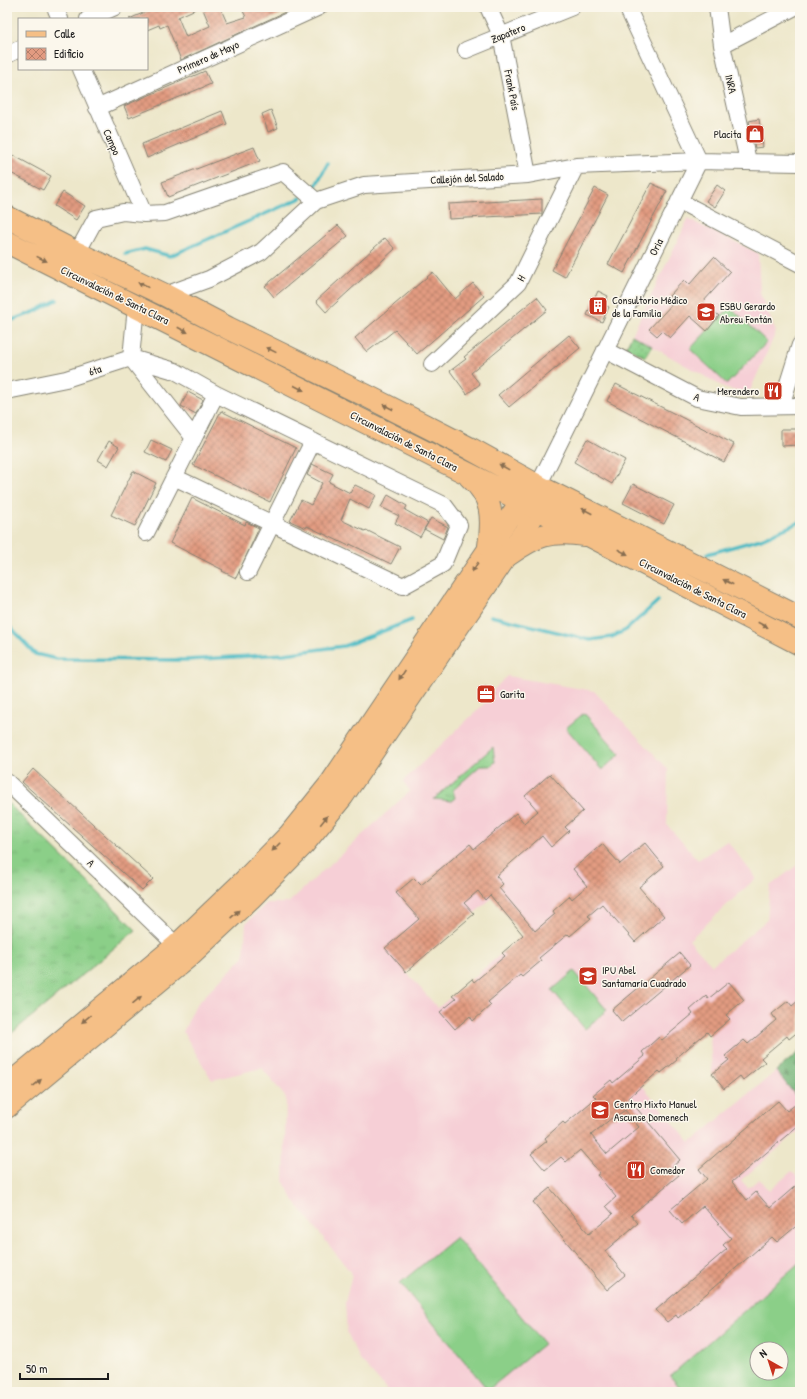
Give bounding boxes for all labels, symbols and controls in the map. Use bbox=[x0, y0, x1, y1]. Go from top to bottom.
legend bbox=[18, 18, 148, 70]
street label: Zapatero bbox=[489, 20, 528, 46]
text: Calle bbox=[54, 25, 75, 42]
street label: Primero de Mayo bbox=[175, 37, 242, 77]
text: Edificio bbox=[54, 45, 84, 62]
street label: Frank País bbox=[501, 68, 523, 111]
street label: INRA bbox=[722, 73, 740, 95]
shop icon: Placita bbox=[744, 123, 766, 145]
street label: Campo bbox=[100, 127, 124, 158]
place label: Placita bbox=[714, 127, 742, 141]
street label: Callejón del Salado bbox=[430, 169, 505, 187]
street label: Oria bbox=[646, 236, 666, 258]
one-way arrow bbox=[36, 256, 48, 262]
street label: Circunvalación de Santa Clara bbox=[58, 263, 172, 328]
street label: H bbox=[514, 272, 528, 284]
one-way arrow bbox=[137, 282, 149, 288]
place label: Consultorio Médico de la Familia bbox=[612, 293, 688, 320]
building icon: Consultorio Médico de la Familia bbox=[587, 295, 609, 317]
place label: ESBU Gerardo Abreu Fontán bbox=[720, 299, 776, 326]
school or university icon: ESBU Gerardo Abreu Fontán bbox=[695, 301, 717, 323]
one-way arrow bbox=[178, 326, 189, 333]
one-way arrow bbox=[266, 347, 277, 353]
street label: 6ta bbox=[87, 361, 104, 379]
restaurant icon: Merendero bbox=[762, 380, 784, 402]
place label: Merendero bbox=[717, 384, 760, 398]
one-way arrow bbox=[294, 385, 305, 391]
street label: A bbox=[692, 390, 703, 405]
one-way arrow bbox=[383, 404, 394, 410]
street label: Circunvalación de Santa Clara bbox=[348, 408, 461, 475]
one-way arrow bbox=[498, 463, 509, 470]
one-way arrow bbox=[581, 507, 593, 514]
one-way arrow bbox=[617, 549, 629, 555]
street label: Circunvalación de Santa Clara bbox=[637, 555, 750, 622]
one-way arrow bbox=[471, 562, 479, 572]
one-way arrow bbox=[722, 579, 734, 585]
one-way arrow bbox=[757, 622, 769, 628]
one-way arrow bbox=[398, 670, 406, 680]
office icon: Garita bbox=[475, 683, 497, 705]
place label: Garita bbox=[500, 687, 525, 701]
one-way arrow bbox=[320, 815, 329, 826]
one-way arrow bbox=[271, 842, 281, 852]
street label: A bbox=[84, 856, 98, 870]
one-way arrow bbox=[230, 910, 240, 919]
place label: IPU Abel Santamaría Cuadrado bbox=[602, 963, 687, 990]
school or university icon: IPU Abel Santamaría Cuadrado bbox=[577, 965, 599, 987]
one-way arrow bbox=[131, 995, 142, 1004]
one-way arrow bbox=[81, 1014, 92, 1023]
one-way arrow bbox=[32, 1079, 42, 1088]
place label: Centro Mixto Manuel Ascunse Domenech bbox=[614, 1097, 697, 1124]
school or university icon: Centro Mixto Manuel Ascunse Domenech bbox=[589, 1099, 611, 1121]
restaurant icon: Comedor bbox=[625, 1159, 647, 1181]
place label: Comedor bbox=[650, 1163, 686, 1177]
north arrow bbox=[749, 1341, 789, 1381]
text: N bbox=[756, 1346, 769, 1361]
scale bar bbox=[20, 1355, 108, 1381]
text: 50 m bbox=[26, 1360, 47, 1377]

